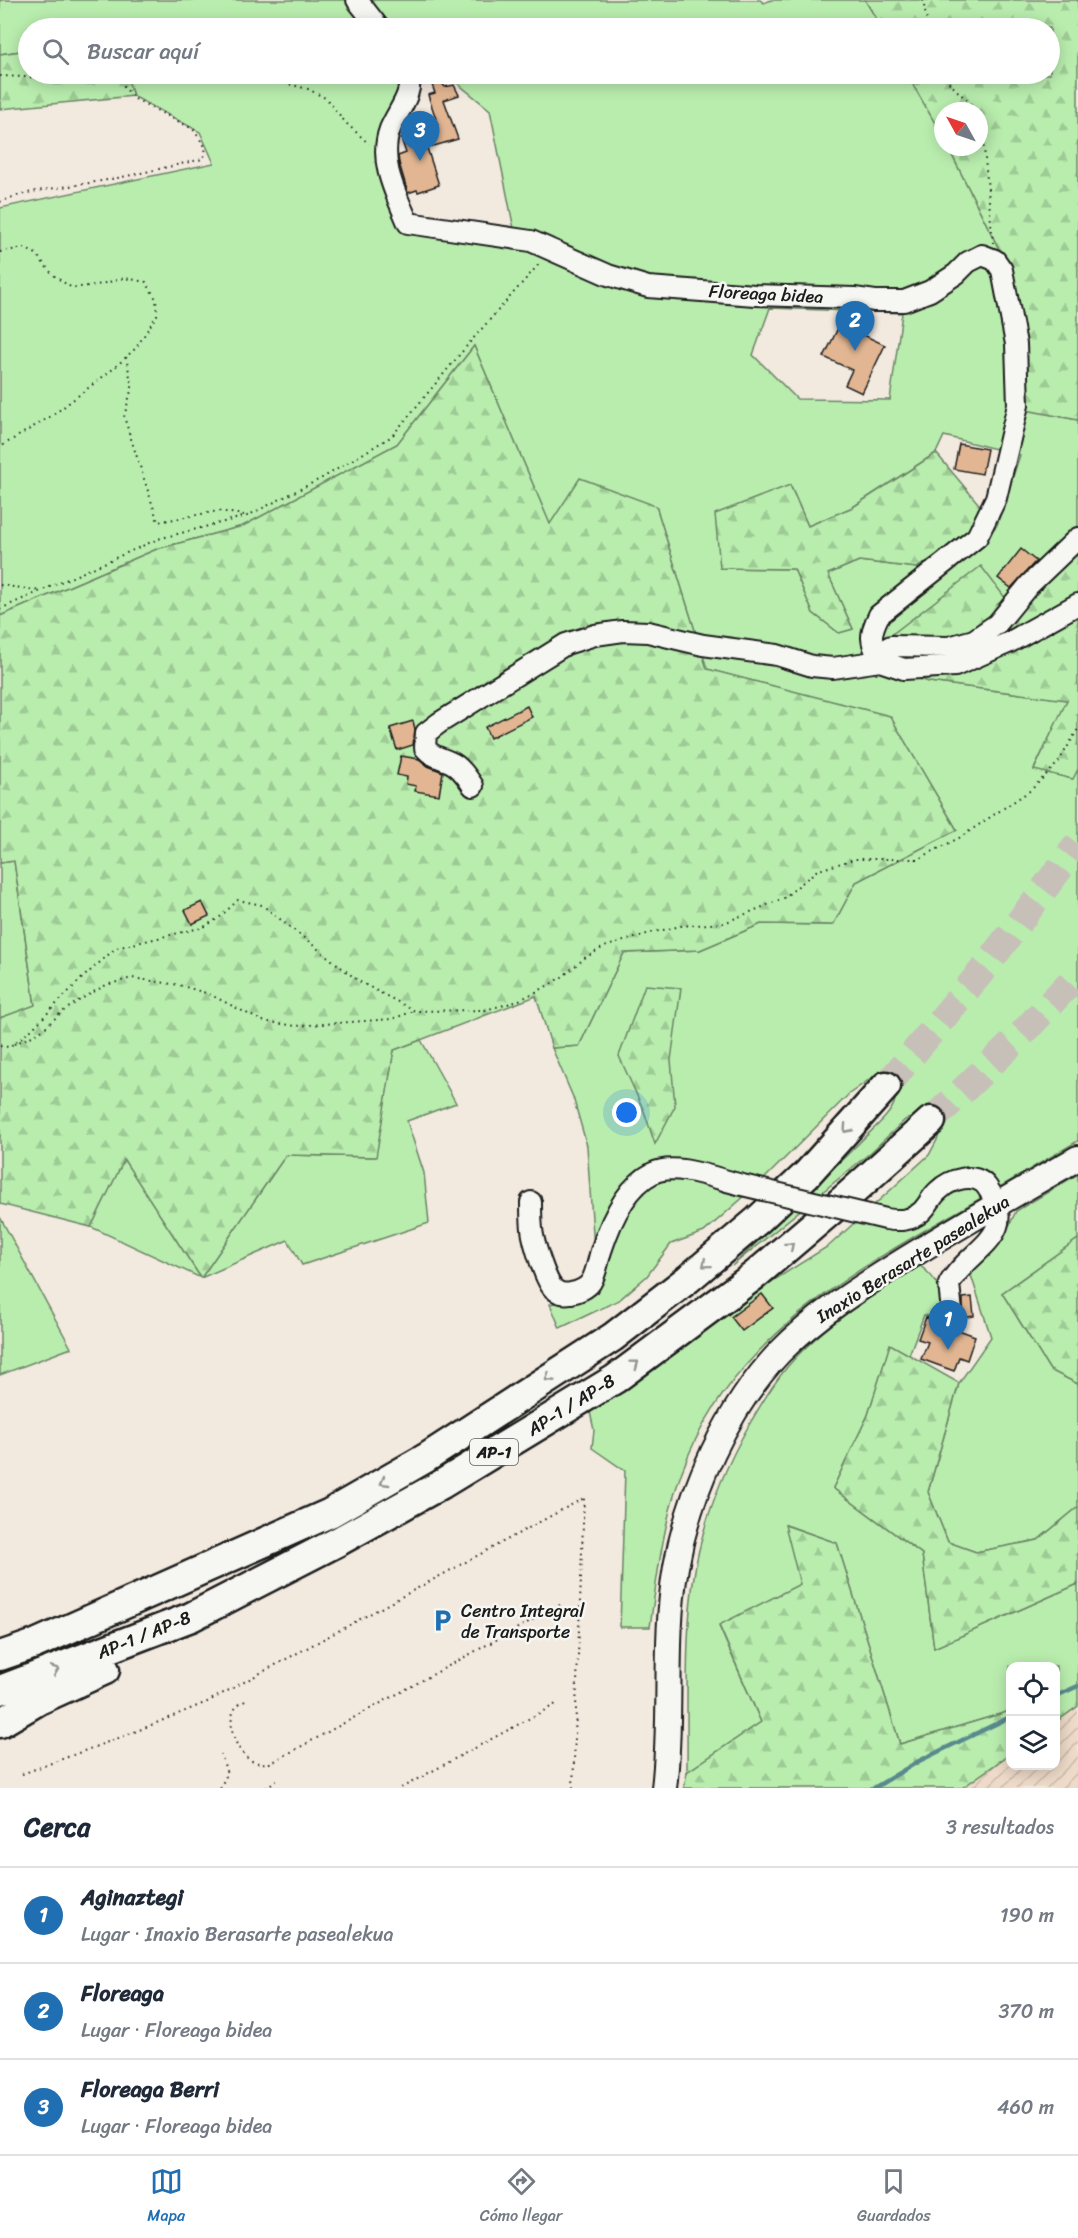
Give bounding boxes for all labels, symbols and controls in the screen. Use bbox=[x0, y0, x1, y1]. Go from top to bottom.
search box bbox=[18, 18, 1060, 84]
text: Buscar aquí bbox=[87, 32, 199, 71]
icon: search bbox=[39, 35, 72, 68]
north arrow bbox=[934, 102, 988, 156]
pin: 3 bbox=[400, 112, 440, 161]
street label: Floreaga bidea bbox=[708, 275, 824, 313]
pin: 2 bbox=[836, 302, 874, 351]
your location bbox=[612, 1098, 641, 1127]
one-way arrow bbox=[843, 1122, 854, 1133]
street label: Inaxio Berasarte pasealekua bbox=[809, 1186, 1016, 1332]
one-way arrow bbox=[783, 1242, 794, 1253]
one-way arrow bbox=[702, 1257, 713, 1268]
pin: 1 bbox=[928, 1300, 968, 1350]
one-way arrow bbox=[628, 1361, 639, 1372]
street label: AP-1 / AP-8 bbox=[520, 1365, 622, 1445]
one-way arrow bbox=[545, 1371, 555, 1383]
road number: AP-1 bbox=[470, 1439, 518, 1465]
one-way arrow bbox=[380, 1475, 390, 1486]
place label: Centro Integral de Transporte bbox=[461, 1595, 585, 1648]
street label: AP-1 / AP-8 bbox=[91, 1602, 196, 1669]
parking icon: Centro Integral de Transporte bbox=[430, 1608, 456, 1634]
map controls bbox=[1006, 1662, 1060, 1770]
button: locate bbox=[1006, 1662, 1060, 1716]
one-way arrow bbox=[49, 1665, 60, 1677]
button: layers bbox=[1006, 1716, 1060, 1770]
text: Cerca bbox=[24, 1804, 90, 1850]
text: 3 resultados bbox=[946, 1810, 1054, 1845]
text: Aginaztegi bbox=[81, 1878, 183, 1917]
text: 1 bbox=[39, 1898, 48, 1933]
text: 190 m bbox=[1000, 1898, 1054, 1933]
text: Lugar · Inaxio Berasarte pasealekua bbox=[81, 1917, 394, 1952]
text: Floreaga bbox=[81, 1974, 164, 2013]
text: 2 bbox=[38, 1994, 49, 2029]
text: 370 m bbox=[998, 1994, 1054, 2029]
text: Lugar · Floreaga bidea bbox=[81, 2013, 272, 2048]
text: Floreaga Berri bbox=[81, 2070, 219, 2109]
text: 3 bbox=[38, 2090, 49, 2125]
text: 460 m bbox=[997, 2090, 1054, 2125]
text: Lugar · Floreaga bidea bbox=[81, 2109, 272, 2144]
tab: Mapa bbox=[147, 2165, 185, 2230]
tab: Cómo llegar bbox=[480, 2165, 562, 2230]
tab: Guardados bbox=[857, 2165, 931, 2230]

